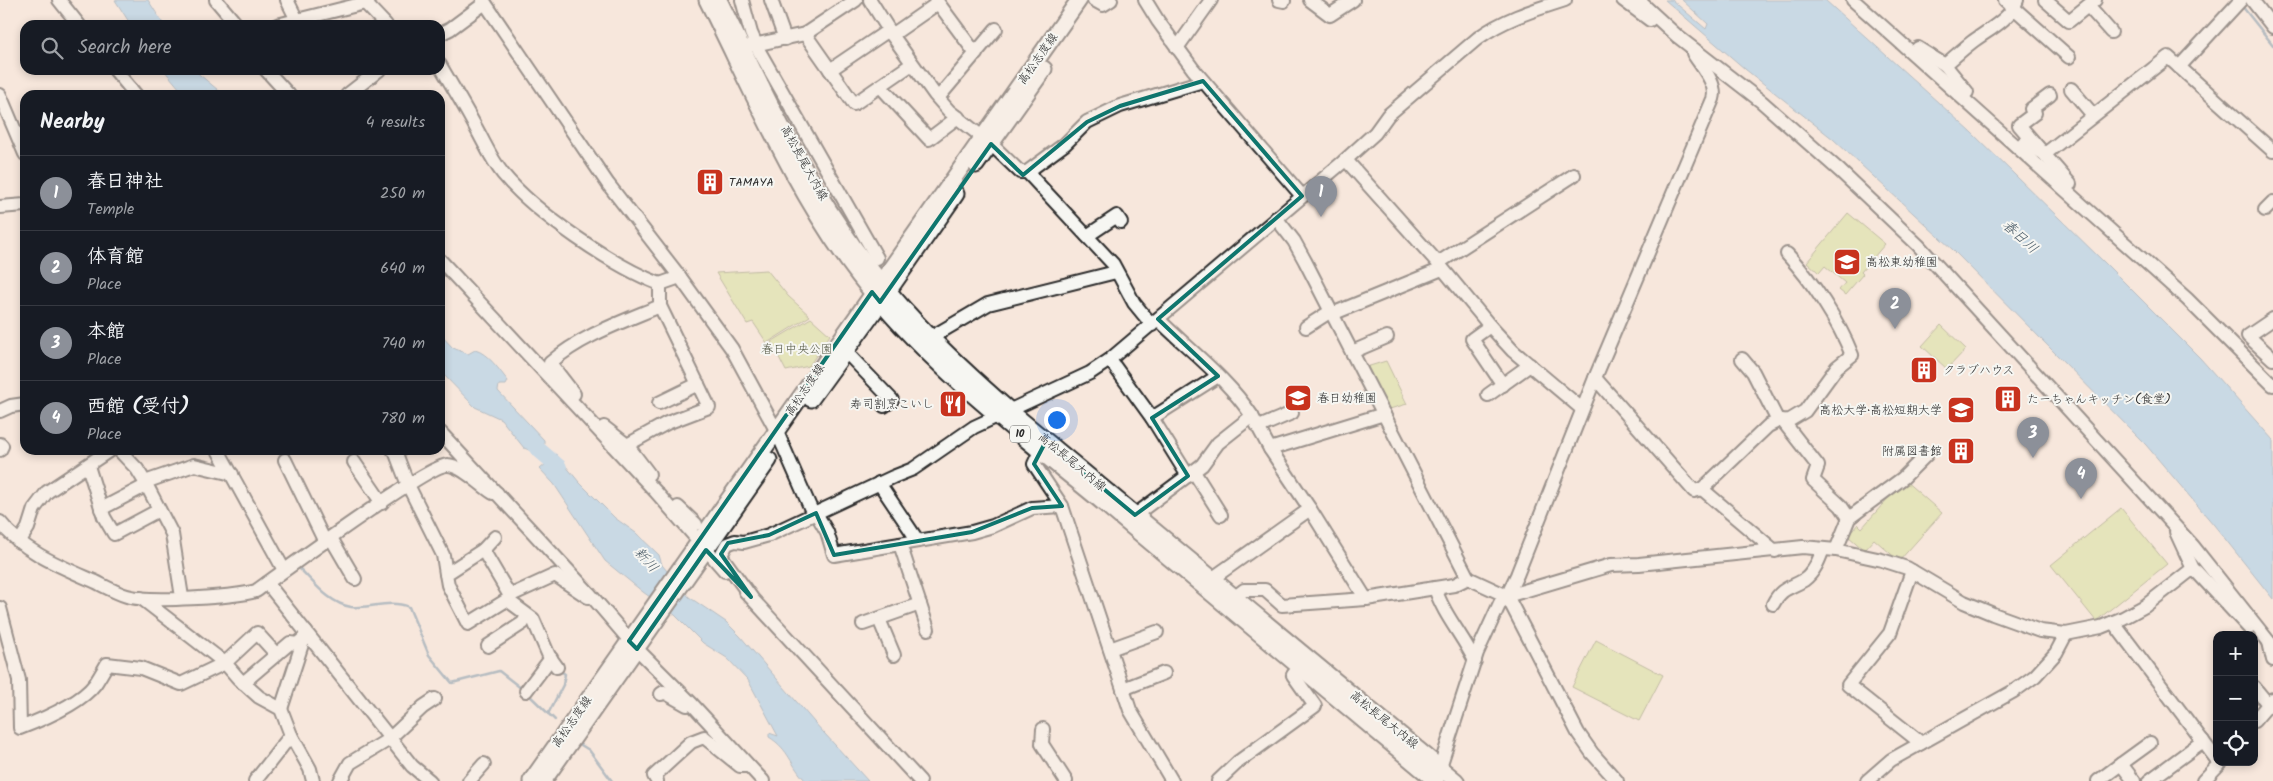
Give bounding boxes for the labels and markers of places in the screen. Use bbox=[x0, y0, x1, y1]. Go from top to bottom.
building icon: TAMAYA bbox=[695, 167, 725, 197]
place label: TAMAYA bbox=[729, 173, 774, 192]
pin: 1 bbox=[1305, 176, 1337, 217]
school or university icon: 高松東幼稚園 bbox=[1832, 247, 1862, 277]
place label: 高松東幼稚園 bbox=[1866, 253, 1938, 272]
pin: 2 bbox=[1879, 288, 1911, 329]
building icon: クラブハウス bbox=[1909, 355, 1939, 385]
place label: クラブハウス bbox=[1943, 361, 2014, 380]
school or university icon: 春日幼稚園 bbox=[1283, 383, 1313, 413]
building icon: たーちゃんキッチン(食堂) bbox=[1993, 384, 2023, 414]
restaurant icon: 寿司割烹こいし bbox=[938, 389, 968, 419]
place label: 春日幼稚園 bbox=[1317, 389, 1377, 408]
place label: たーちゃんキッチン(食堂) bbox=[2027, 390, 2171, 409]
place label: 寿司割烹こいし bbox=[850, 395, 934, 414]
school or university icon: 高松大学·高松短期大学 bbox=[1946, 395, 1976, 425]
place label: 高松大学·高松短期大学 bbox=[1819, 401, 1942, 420]
pin: 3 bbox=[2017, 417, 2049, 458]
building icon: 附属図書館 bbox=[1946, 436, 1976, 466]
place label: 附属図書館 bbox=[1882, 442, 1942, 461]
pin: 4 bbox=[2065, 458, 2097, 499]

